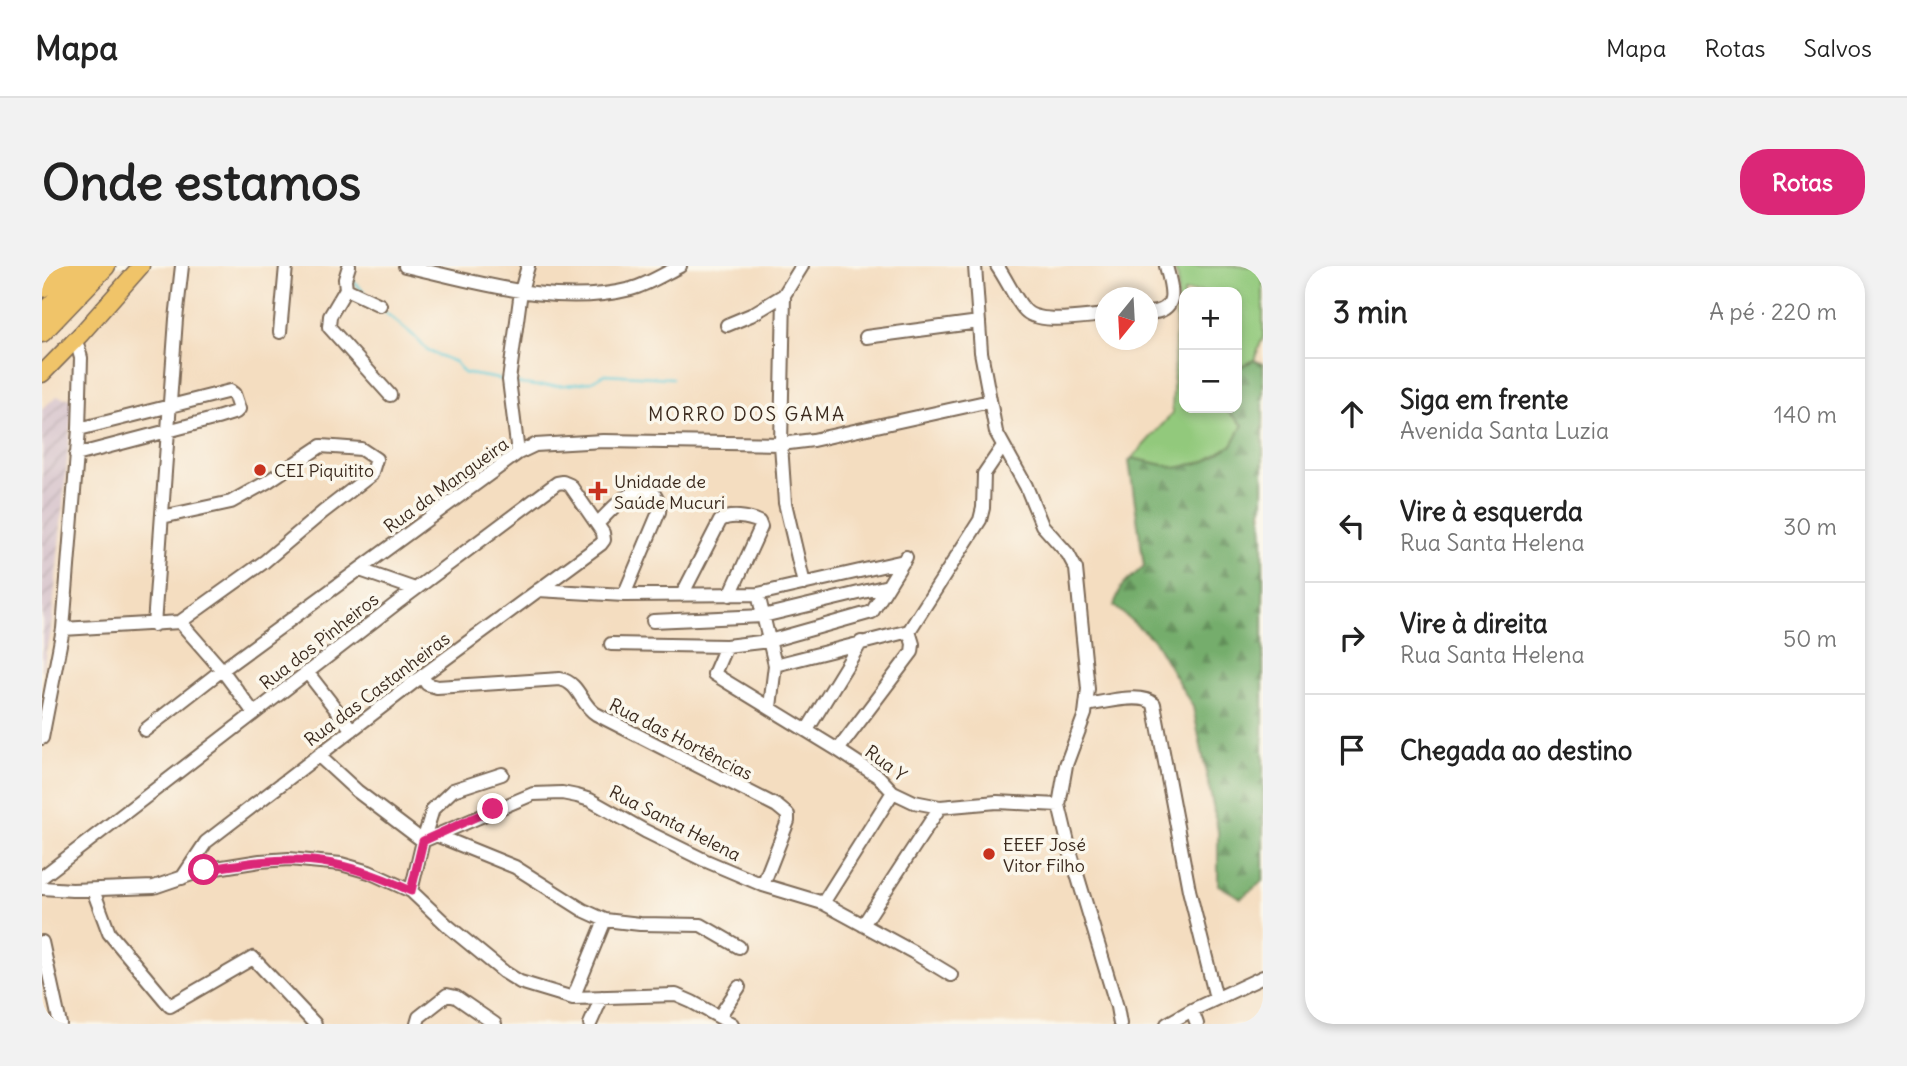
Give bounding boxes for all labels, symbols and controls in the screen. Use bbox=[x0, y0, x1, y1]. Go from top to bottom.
text: Mapa bbox=[35, 27, 118, 69]
text: Mapa bbox=[1606, 33, 1666, 63]
text: Rotas bbox=[1704, 33, 1766, 63]
text: Salvos bbox=[1804, 33, 1872, 63]
button: Rotas bbox=[1740, 149, 1865, 215]
text: Onde estamos bbox=[42, 152, 361, 213]
north arrow bbox=[1095, 287, 1158, 350]
map controls bbox=[1179, 287, 1242, 413]
button: + bbox=[1179, 287, 1242, 350]
text: 3 min bbox=[1333, 293, 1408, 331]
text: A pé · 220 m bbox=[1709, 297, 1837, 326]
button: − bbox=[1179, 350, 1242, 413]
text: Siga em frente bbox=[1400, 383, 1568, 416]
icon: ahead bbox=[1333, 395, 1371, 433]
text: 140 m bbox=[1774, 400, 1837, 429]
district label: MORRO DOS GAMA bbox=[648, 402, 846, 426]
text: Avenida Santa Luzia bbox=[1400, 416, 1609, 445]
street label: Rua da Mangueira bbox=[379, 432, 513, 538]
place label: CEI Piquitito bbox=[274, 459, 374, 482]
marker: CEI Piquitito bbox=[252, 462, 268, 478]
place label: Unidade de Saúde Mucuri bbox=[614, 470, 725, 514]
marker: Unidade de Saúde Mucuri bbox=[588, 481, 608, 501]
text: Vire à esquerda bbox=[1400, 495, 1583, 528]
icon: left bbox=[1333, 507, 1371, 545]
text: 30 m bbox=[1783, 512, 1837, 541]
text: Rua Santa Helena bbox=[1400, 528, 1585, 557]
street label: Rua dos Pinheiros bbox=[255, 587, 383, 695]
text: Vire à direita bbox=[1400, 607, 1548, 640]
icon: right bbox=[1333, 619, 1371, 657]
text: 50 m bbox=[1783, 624, 1837, 653]
street label: Rua das Castanheiras bbox=[300, 627, 454, 751]
text: Rua Santa Helena bbox=[1400, 640, 1585, 669]
street label: Rua das Hortências bbox=[606, 693, 756, 785]
icon: arrive bbox=[1333, 731, 1371, 769]
text: Chegada ao destino bbox=[1400, 734, 1632, 767]
street label: Rua Y bbox=[861, 740, 911, 786]
street label: Rua Santa Helena bbox=[605, 780, 745, 866]
route end bbox=[477, 793, 508, 824]
place label: EEEF José Vitor Filho bbox=[1003, 833, 1086, 877]
marker: EEEF José Vitor Filho bbox=[981, 846, 997, 862]
route start bbox=[188, 854, 219, 885]

